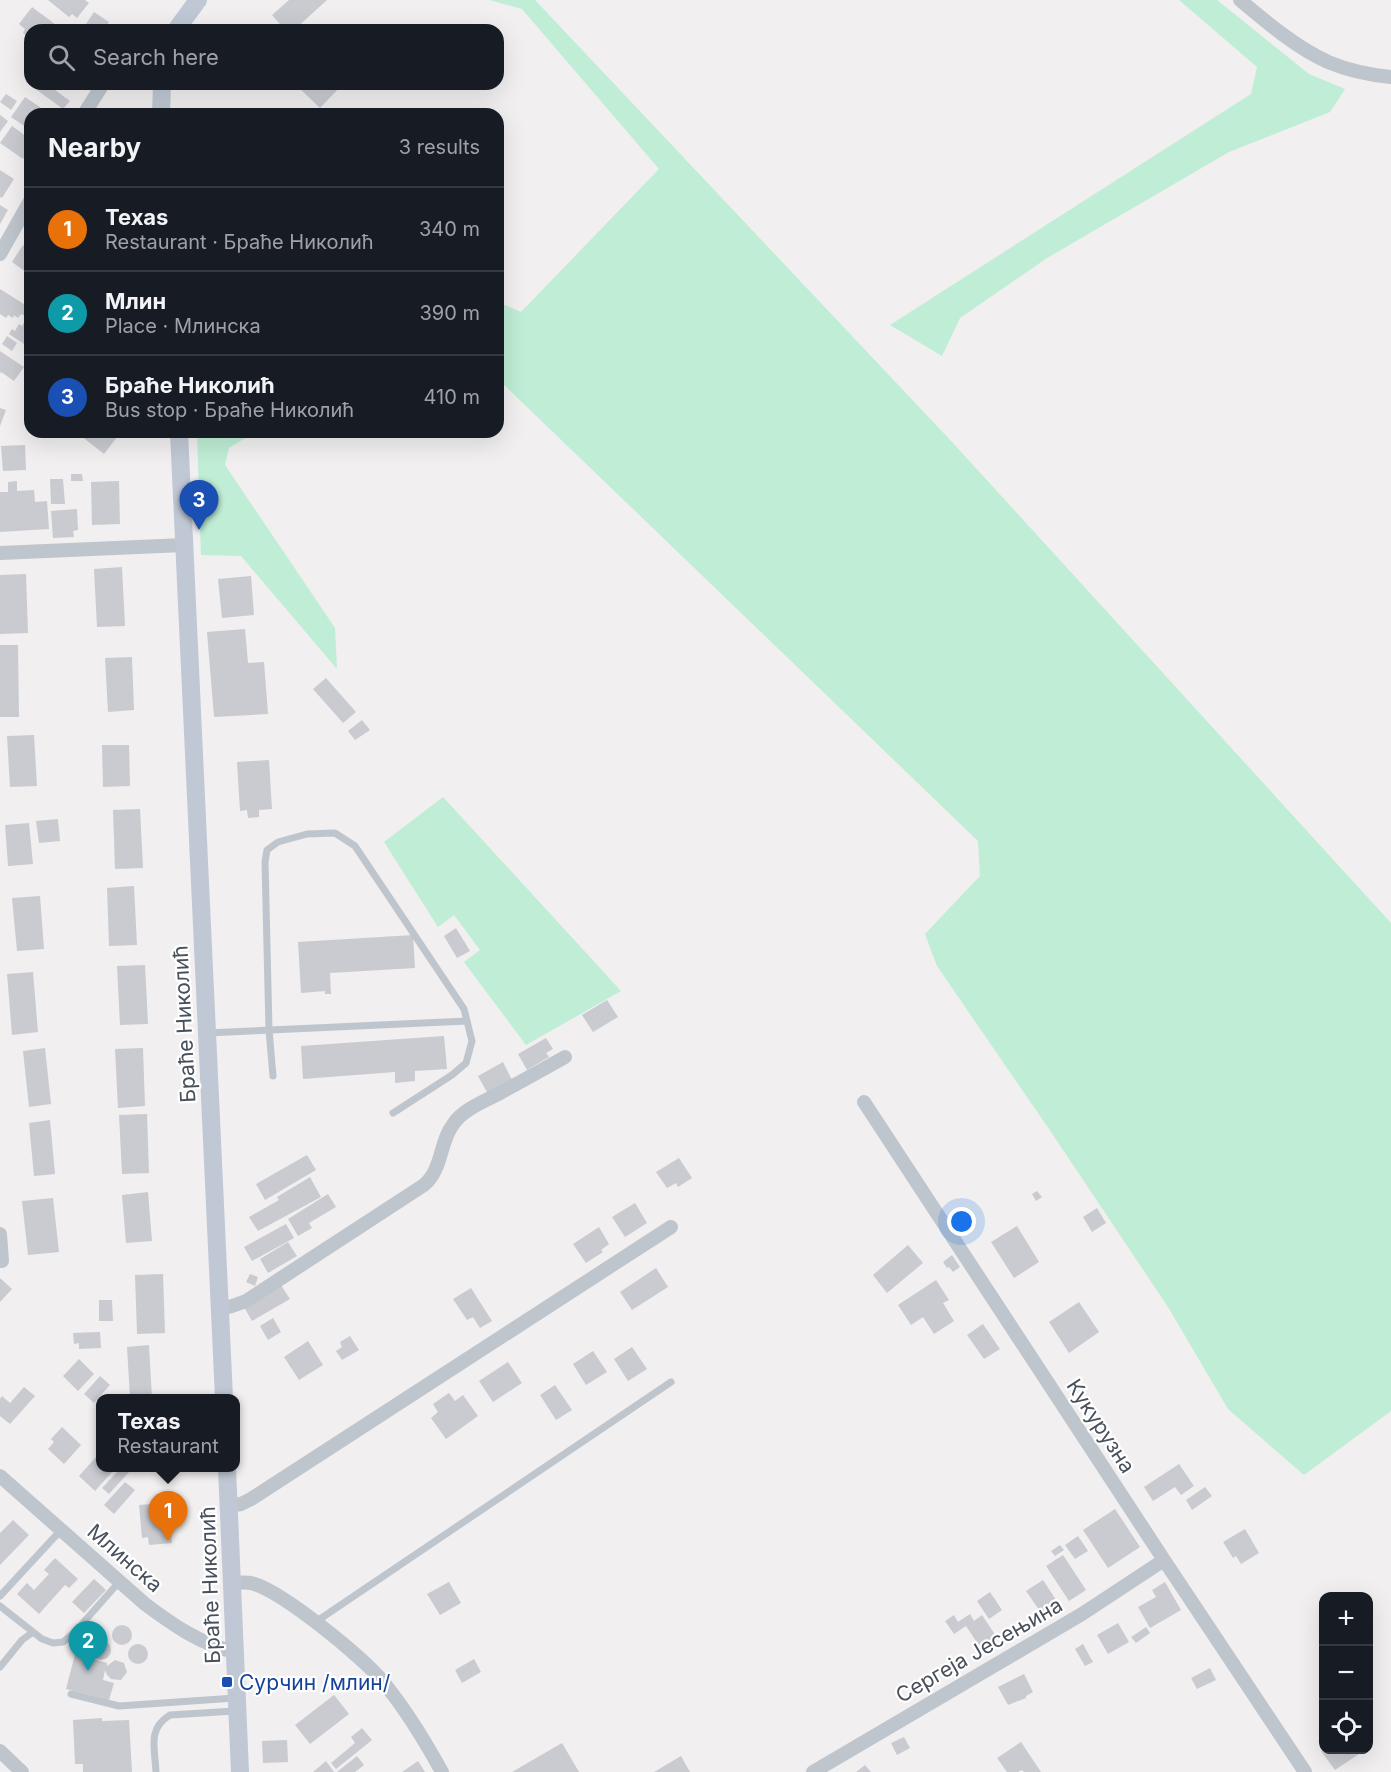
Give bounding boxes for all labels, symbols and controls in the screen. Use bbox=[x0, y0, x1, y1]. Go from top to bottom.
search box bbox=[24, 24, 504, 90]
icon: search bbox=[45, 41, 78, 74]
text: Search here bbox=[93, 44, 219, 70]
text: Nearby bbox=[48, 132, 141, 163]
text: 3 results bbox=[399, 135, 480, 159]
text: Texas bbox=[105, 204, 168, 230]
text: 1 bbox=[63, 217, 72, 241]
text: 340 m bbox=[419, 217, 480, 241]
text: Restaurant · Браће Николић bbox=[105, 230, 374, 254]
text: Млин bbox=[105, 288, 166, 314]
text: 2 bbox=[61, 301, 74, 325]
text: 390 m bbox=[419, 301, 480, 325]
text: Place · Млинска bbox=[105, 314, 261, 338]
text: Браће Николић bbox=[105, 372, 275, 398]
text: 3 bbox=[61, 385, 74, 409]
text: 410 m bbox=[424, 385, 480, 409]
text: Bus stop · Браће Николић bbox=[105, 398, 354, 422]
pin: 3 bbox=[180, 480, 218, 530]
street label: Браће Николић bbox=[167, 945, 201, 1103]
your location bbox=[947, 1207, 976, 1236]
street label: Кукурузна bbox=[1061, 1374, 1141, 1478]
popup bbox=[96, 1394, 240, 1472]
text: Texas bbox=[117, 1408, 181, 1434]
text: Restaurant bbox=[117, 1434, 219, 1458]
pin: 1 bbox=[148, 1492, 188, 1541]
street label: Браће Николић bbox=[195, 1506, 225, 1664]
street label: Млинска bbox=[82, 1519, 168, 1597]
street label: Сергеја Јесењина bbox=[891, 1592, 1067, 1708]
map controls bbox=[1319, 1592, 1373, 1754]
button: + bbox=[1319, 1592, 1373, 1646]
pin: 2 bbox=[68, 1622, 107, 1671]
button: − bbox=[1319, 1646, 1373, 1700]
place label: Сурчин /млин/ bbox=[239, 1670, 391, 1695]
marker: Сурчин /млин/ bbox=[220, 1675, 234, 1689]
button: locate bbox=[1319, 1700, 1373, 1754]

